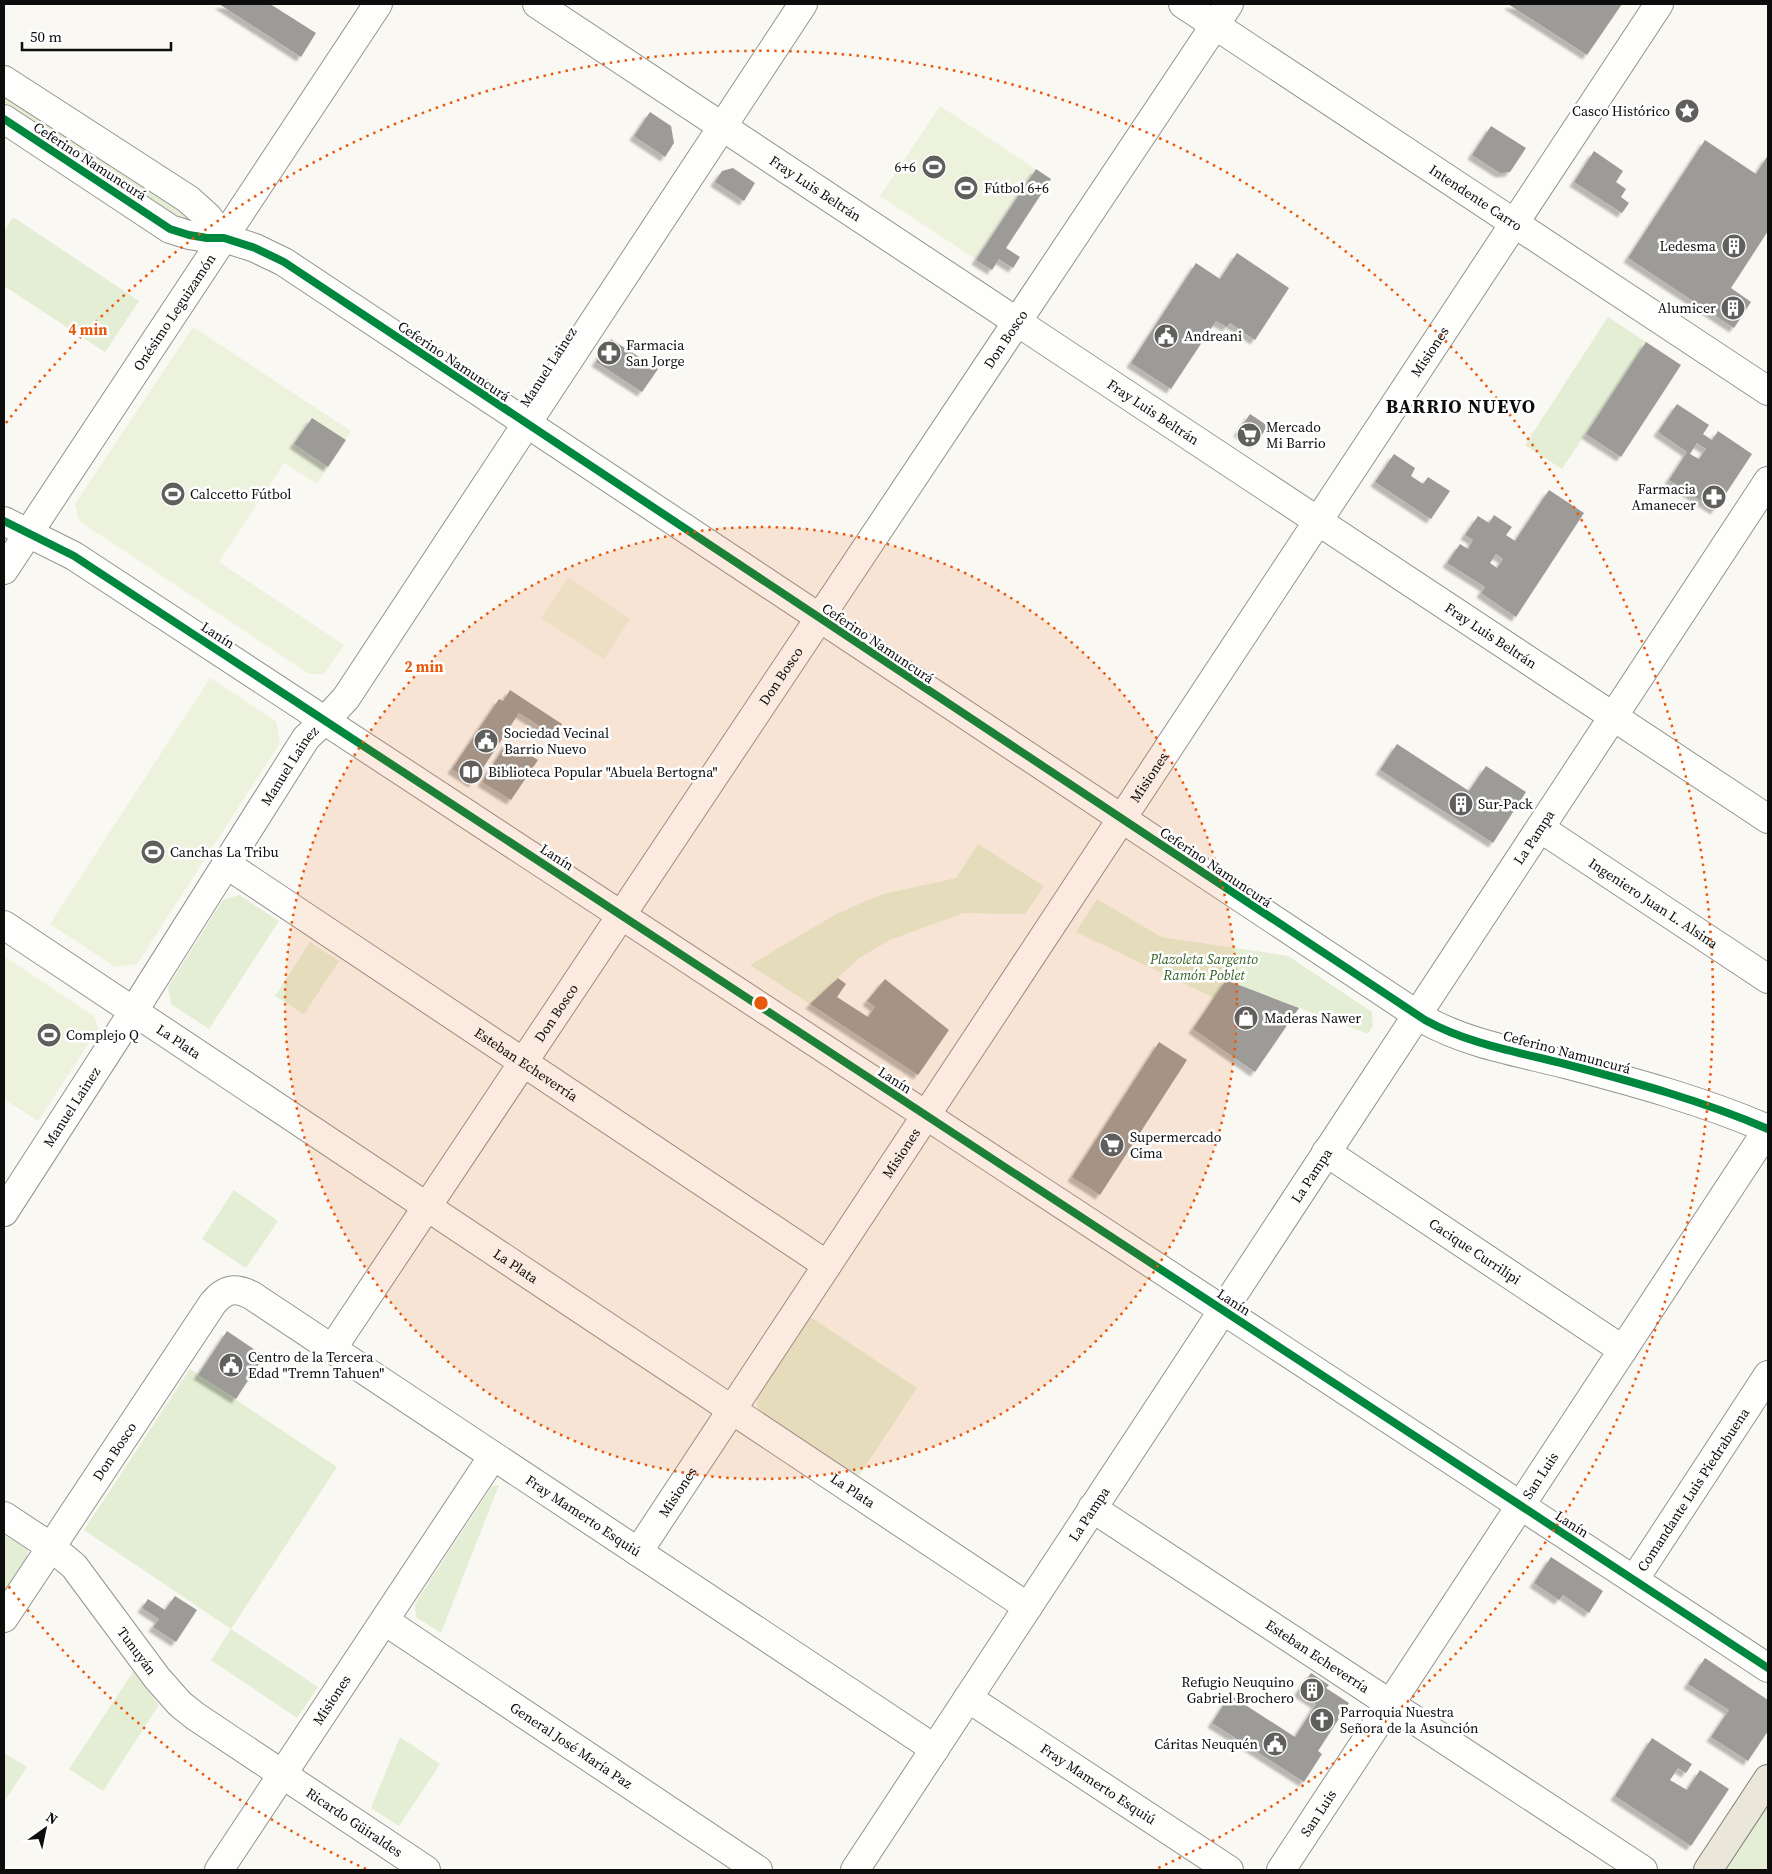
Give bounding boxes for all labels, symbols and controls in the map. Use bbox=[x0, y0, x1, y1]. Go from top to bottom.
scale bar bbox=[22, 20, 171, 52]
text: 50 m bbox=[30, 26, 62, 47]
place icon: Casco Histórico bbox=[1674, 98, 1700, 124]
place label: Casco Histórico bbox=[1572, 101, 1670, 121]
street label: Ceferino Namuncurá bbox=[29, 117, 151, 206]
street label: Fray Luis Beltrán bbox=[766, 151, 866, 226]
sports icon: 6+6 bbox=[921, 154, 947, 180]
place label: 6+6 bbox=[895, 157, 916, 177]
street label: Intendente Carro bbox=[1425, 160, 1526, 236]
sports icon: Fútbol 6+6 bbox=[953, 175, 979, 201]
place label: Fútbol 6+6 bbox=[984, 178, 1049, 198]
building icon: Ledesma bbox=[1721, 233, 1747, 259]
place label: Ledesma bbox=[1660, 236, 1717, 256]
street label: Onésimo Leguizamón bbox=[128, 249, 221, 375]
building icon: Alumicer bbox=[1720, 295, 1746, 321]
place label: Alumicer bbox=[1658, 298, 1716, 318]
street label: Don Bosco bbox=[979, 306, 1033, 372]
street label: Ceferino Namuncurá bbox=[394, 316, 515, 407]
text: 4 min bbox=[69, 319, 107, 340]
street label: Manuel Lainez bbox=[515, 322, 582, 411]
public building icon: Andreani bbox=[1153, 323, 1179, 349]
street label: Misiones bbox=[1406, 323, 1454, 381]
place label: Andreani bbox=[1184, 326, 1242, 346]
place label: Farmacia San Jorge bbox=[626, 335, 685, 371]
pharmacy icon: Farmacia San Jorge bbox=[596, 340, 622, 366]
street label: Fray Luis Beltrán bbox=[1103, 374, 1204, 450]
district label: BARRIO NUEVO bbox=[1386, 393, 1536, 419]
place label: Mercado Mi Barrio bbox=[1266, 417, 1326, 453]
supermarket icon: Mercado Mi Barrio bbox=[1236, 422, 1262, 448]
place label: Farmacia Amanecer bbox=[1632, 479, 1697, 515]
sports icon: Calccetto Fútbol bbox=[160, 481, 186, 507]
place label: Calccetto Fútbol bbox=[190, 484, 291, 504]
pharmacy icon: Farmacia Amanecer bbox=[1701, 484, 1727, 510]
street label: Ceferino Namuncurá bbox=[818, 598, 939, 689]
street label: Fray Luis Beltrán bbox=[1441, 598, 1541, 674]
street label: Lanín bbox=[197, 617, 239, 654]
street label: Don Bosco bbox=[754, 642, 808, 709]
text: 2 min bbox=[405, 656, 443, 677]
street label: Manuel Lainez bbox=[256, 721, 323, 809]
place label: Sociedad Vecinal Barrio Nuevo bbox=[504, 723, 609, 759]
public building icon: Sociedad Vecinal Barrio Nuevo bbox=[473, 728, 499, 754]
street label: Misiones bbox=[1125, 748, 1173, 806]
library icon: Biblioteca Popular "Abuela Bertogna" bbox=[458, 759, 484, 785]
place label: Biblioteca Popular "Abuela Bertogna" bbox=[488, 762, 718, 782]
building icon: Sur-Pack bbox=[1448, 791, 1474, 817]
place label: Sur-Pack bbox=[1478, 794, 1533, 814]
street label: La Pampa bbox=[1509, 805, 1560, 868]
street label: Ceferino Namuncurá bbox=[1156, 822, 1277, 913]
sports icon: Canchas La Tribu bbox=[140, 839, 166, 865]
street label: Lanín bbox=[536, 839, 578, 876]
place label: Canchas La Tribu bbox=[170, 842, 279, 862]
street label: Ingeniero Juan L. Alsina bbox=[1585, 853, 1723, 954]
park label: Plazoleta Sargento Ramón Poblet bbox=[1149, 949, 1258, 985]
street label: Don Bosco bbox=[529, 979, 583, 1046]
centre of rings bbox=[752, 994, 770, 1012]
shop icon: Maderas Nawer bbox=[1233, 1005, 1259, 1031]
place label: Maderas Nawer bbox=[1264, 1008, 1361, 1028]
street label: La Plata bbox=[152, 1019, 206, 1064]
sports icon: Complejo Q bbox=[36, 1022, 62, 1048]
street label: Esteban Echeverría bbox=[471, 1023, 583, 1107]
place label: Complejo Q bbox=[66, 1025, 139, 1045]
street label: Ceferino Namuncurá bbox=[1501, 1025, 1634, 1079]
street label: Manuel Lainez bbox=[38, 1062, 105, 1151]
street label: Lanín bbox=[874, 1062, 916, 1099]
street label: Misiones bbox=[877, 1124, 925, 1182]
place label: Supermercado Cima bbox=[1130, 1127, 1222, 1163]
supermarket icon: Supermercado Cima bbox=[1099, 1132, 1125, 1158]
street label: La Pampa bbox=[1286, 1144, 1337, 1207]
street label: Cacique Currilipi bbox=[1425, 1213, 1525, 1289]
street label: La Plata bbox=[490, 1244, 543, 1289]
street label: Lanín bbox=[1213, 1284, 1255, 1321]
place label: Centro de la Tercera Edad "Tremn Tahuen" bbox=[248, 1347, 384, 1383]
public building icon: Centro de la Tercera Edad "Tremn Tahuen" bbox=[218, 1352, 244, 1378]
street label: Comandante Luis Piedrabuena bbox=[1632, 1403, 1754, 1575]
street label: Don Bosco bbox=[88, 1418, 141, 1485]
street label: San Luis bbox=[1517, 1448, 1563, 1503]
street label: Misiones bbox=[654, 1463, 702, 1521]
street label: La Plata bbox=[827, 1468, 880, 1513]
street label: Fray Mamerto Esquiú bbox=[522, 1470, 645, 1561]
street label: La Pampa bbox=[1064, 1482, 1115, 1545]
street label: Lanín bbox=[1551, 1506, 1593, 1543]
street label: Esteban Echeverría bbox=[1262, 1615, 1374, 1698]
street label: Tunuyán bbox=[113, 1623, 162, 1680]
street label: Misiones bbox=[308, 1671, 356, 1729]
place label: Refugio Neuquino Gabriel Brochero bbox=[1181, 1672, 1294, 1708]
building icon: Refugio Neuquino Gabriel Brochero bbox=[1299, 1677, 1325, 1703]
street label: General José María Paz bbox=[506, 1697, 637, 1794]
place label: Parroquia Nuestra Señora de la Asunción bbox=[1340, 1702, 1479, 1738]
church icon: Parroquia Nuestra Señora de la Asunción bbox=[1309, 1707, 1335, 1733]
public building icon: Cáritas Neuquén bbox=[1262, 1731, 1288, 1757]
place label: Cáritas Neuquén bbox=[1154, 1734, 1259, 1754]
street label: Fray Mamerto Esquiú bbox=[1036, 1738, 1160, 1829]
street label: Ricardo Güiraldes bbox=[302, 1783, 407, 1862]
street label: San Luis bbox=[1296, 1786, 1341, 1841]
north arrow bbox=[20, 1804, 70, 1854]
text: N bbox=[42, 1807, 62, 1829]

